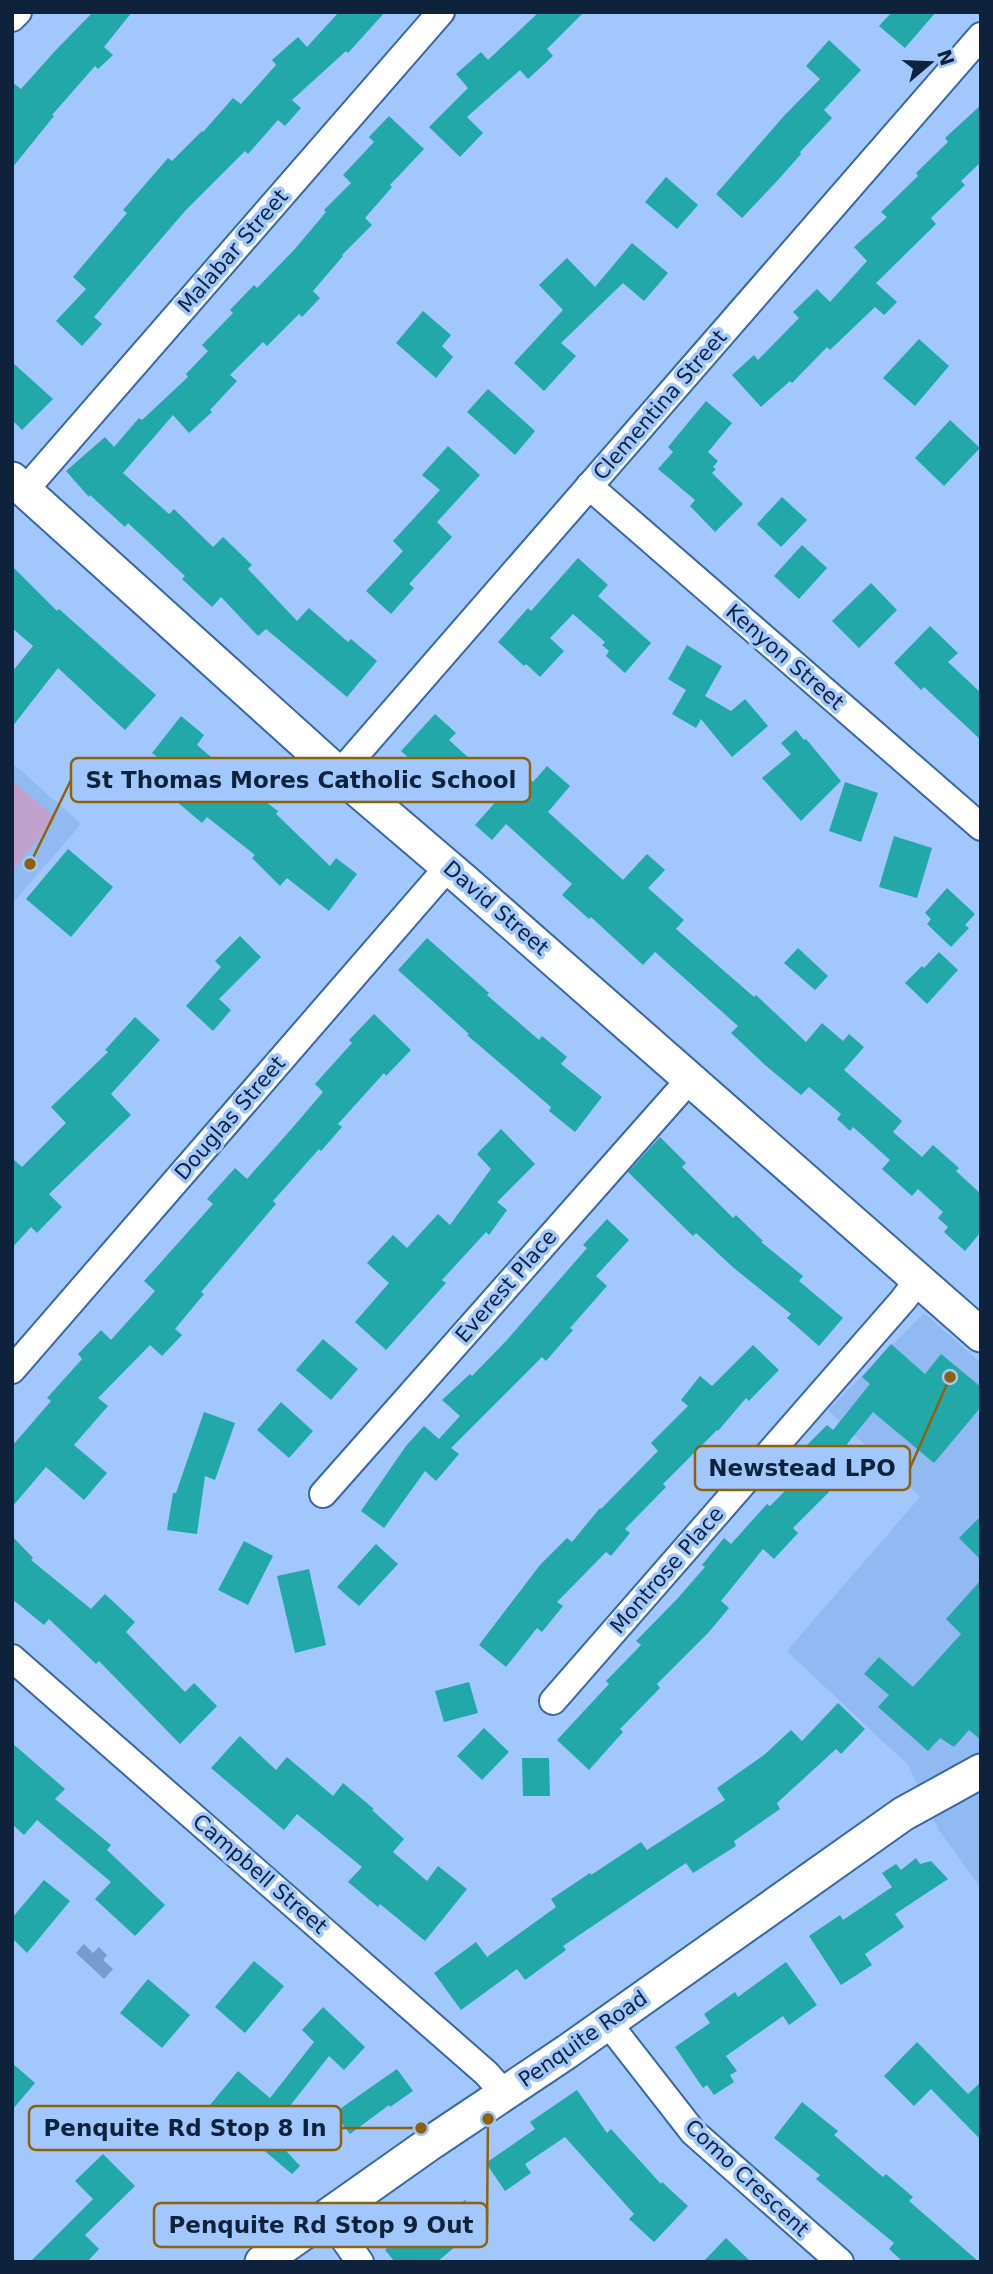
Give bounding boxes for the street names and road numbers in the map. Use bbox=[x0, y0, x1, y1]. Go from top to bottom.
street label: Malabar Street bbox=[173, 185, 293, 317]
street label: Clementina Street bbox=[588, 325, 732, 485]
street label: Kenyon Street bbox=[721, 599, 849, 715]
street label: David Street bbox=[439, 856, 553, 960]
street label: Douglas Street bbox=[170, 1051, 290, 1185]
street label: Everest Place bbox=[451, 1225, 561, 1347]
street label: Montrose Place bbox=[605, 1502, 729, 1638]
street label: Campbell Street bbox=[188, 1809, 332, 1939]
street label: Penquite Road bbox=[514, 1986, 652, 2092]
street label: Como Crescent bbox=[680, 2115, 814, 2241]

